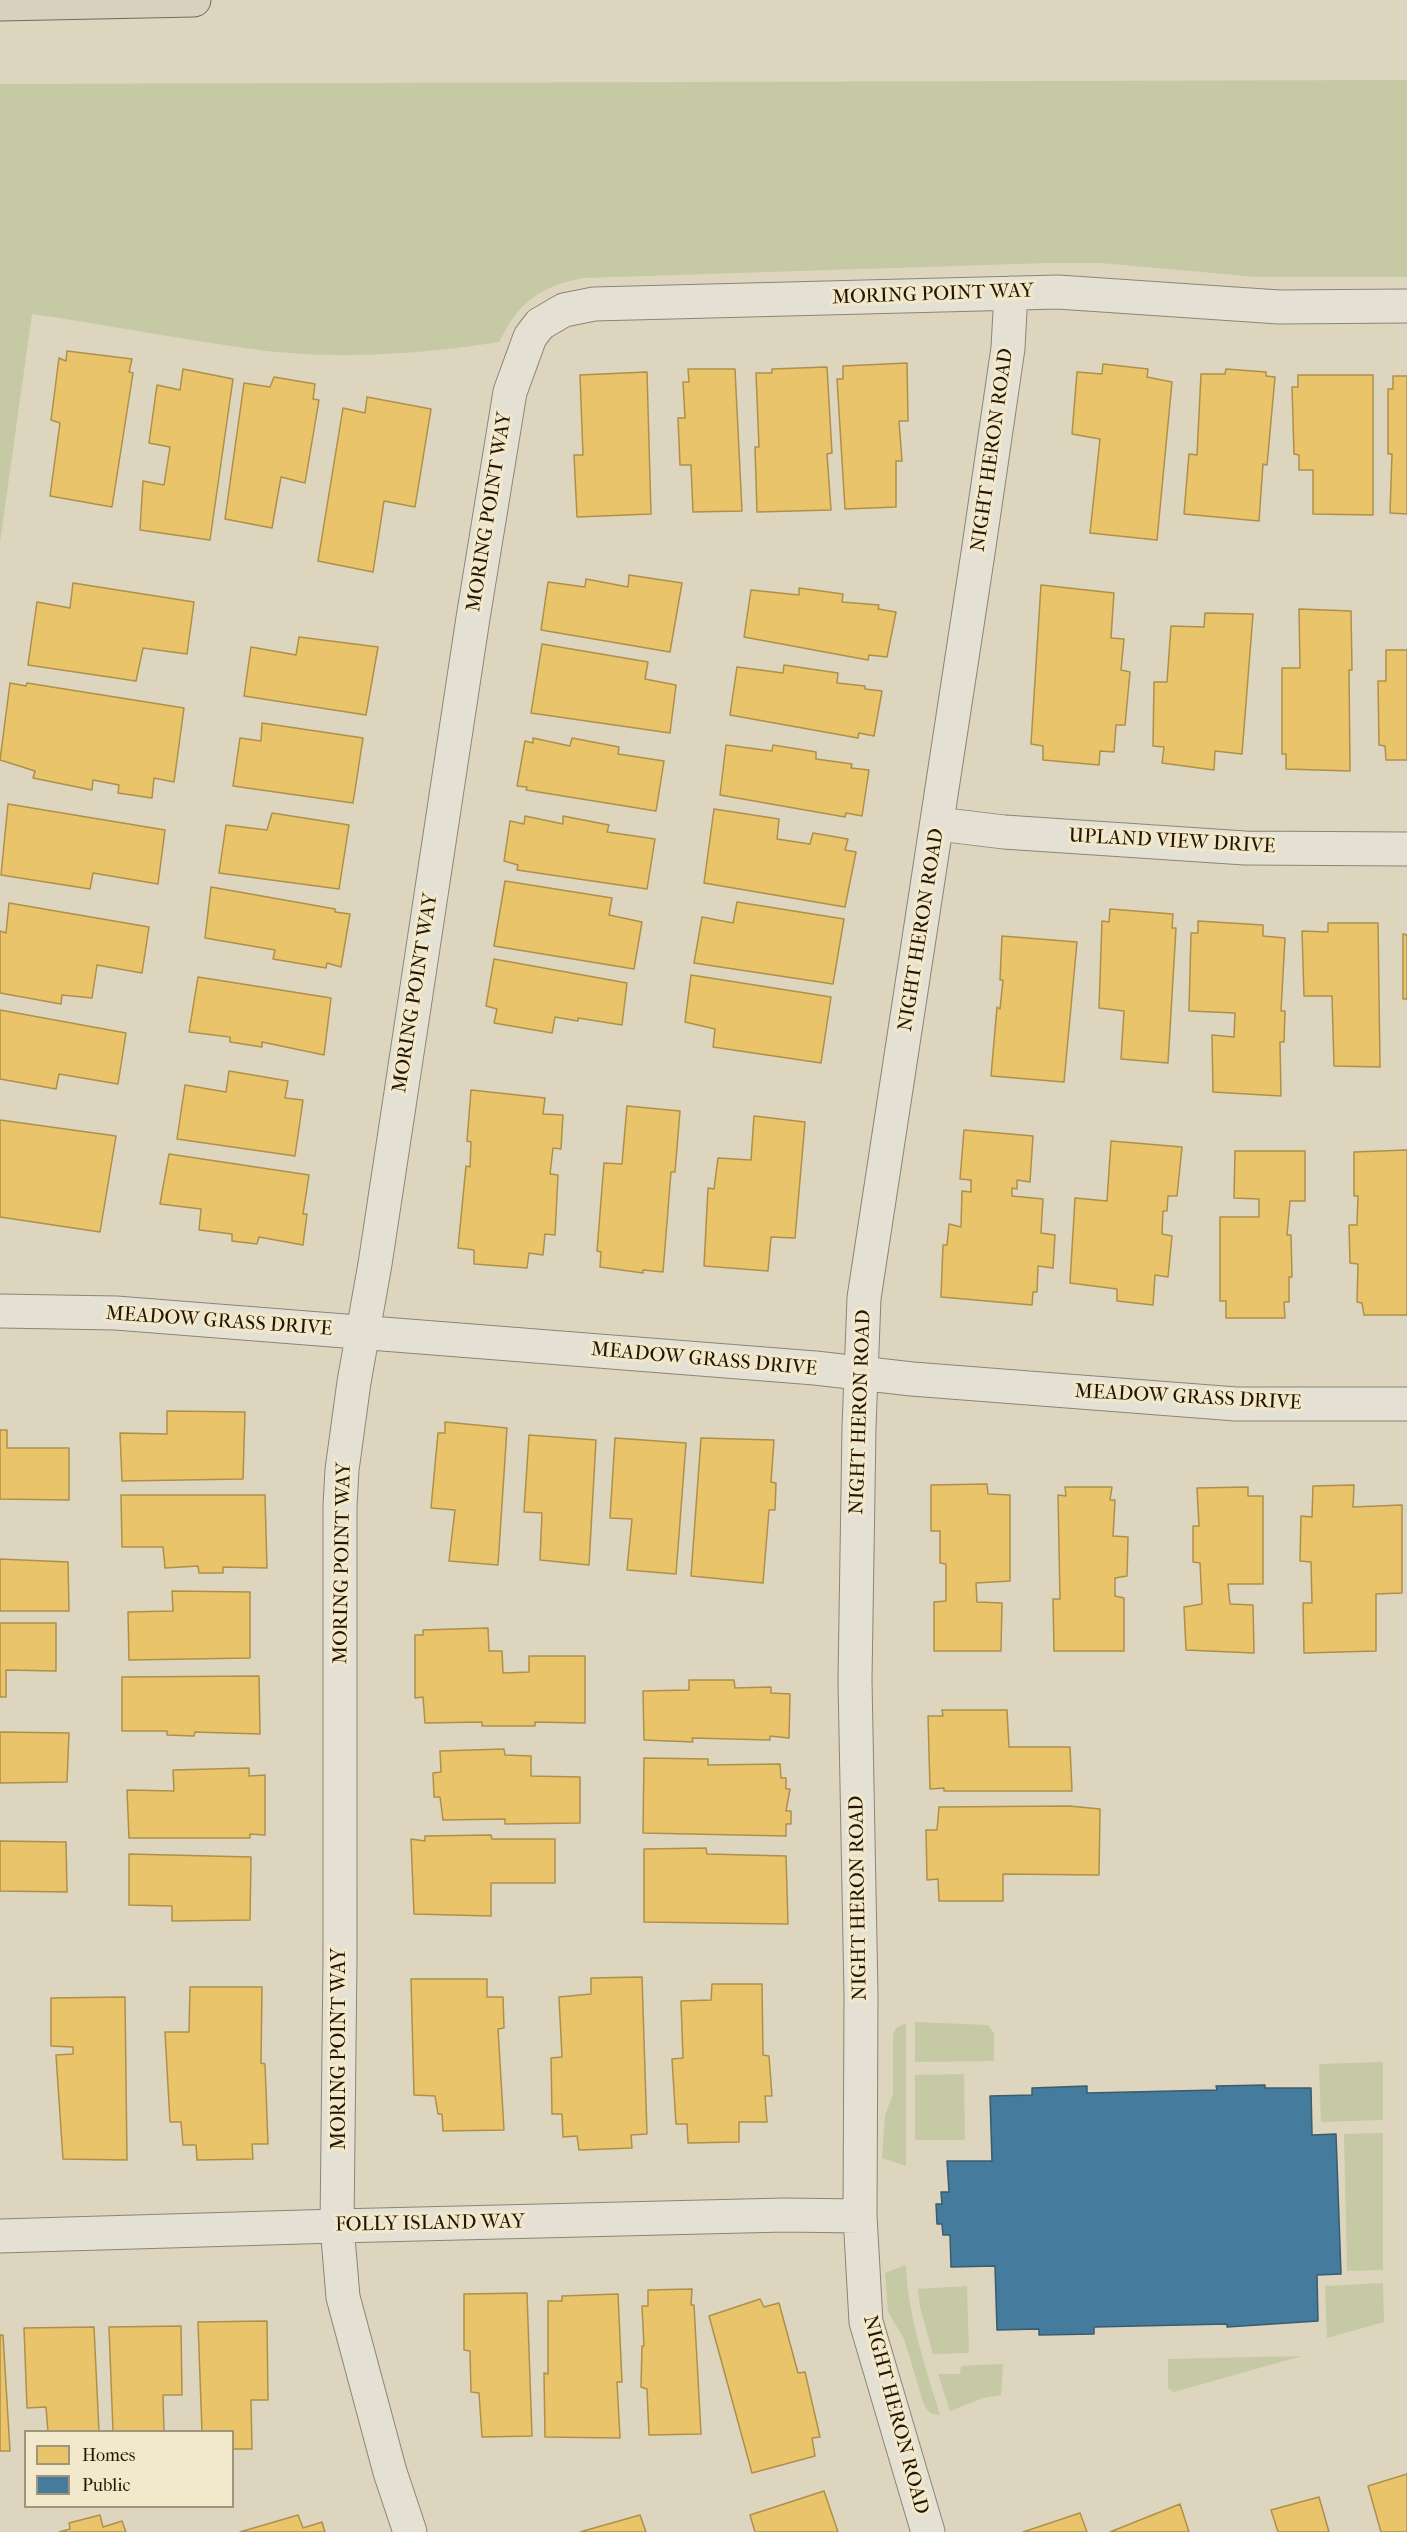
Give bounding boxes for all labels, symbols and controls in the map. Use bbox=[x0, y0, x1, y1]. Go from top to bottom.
street label: MORING POINT WAY bbox=[832, 279, 1034, 311]
street label: NIGHT HERON ROAD bbox=[967, 347, 1019, 553]
street label: MORING POINT WAY bbox=[462, 410, 518, 614]
street label: UPLAND VIEW DRIVE bbox=[1068, 825, 1276, 859]
street label: NIGHT HERON ROAD bbox=[894, 827, 950, 1033]
street label: MORING POINT WAY bbox=[388, 891, 444, 1095]
street label: MEADOW GRASS DRIVE bbox=[105, 1302, 333, 1342]
street label: NIGHT HERON ROAD bbox=[845, 1309, 877, 1515]
street label: MEADOW GRASS DRIVE bbox=[590, 1338, 818, 1382]
street label: MEADOW GRASS DRIVE bbox=[1074, 1380, 1302, 1416]
street label: MORING POINT WAY bbox=[329, 1462, 357, 1664]
street label: NIGHT HERON ROAD bbox=[845, 1795, 873, 2001]
street label: MORING POINT WAY bbox=[328, 1948, 352, 2150]
street label: FOLLY ISLAND WAY bbox=[335, 2210, 525, 2238]
street label: NIGHT HERON ROAD bbox=[857, 2313, 933, 2517]
legend bbox=[24, 2430, 234, 2508]
text: Homes bbox=[82, 2445, 136, 2466]
text: Public bbox=[82, 2475, 130, 2496]

